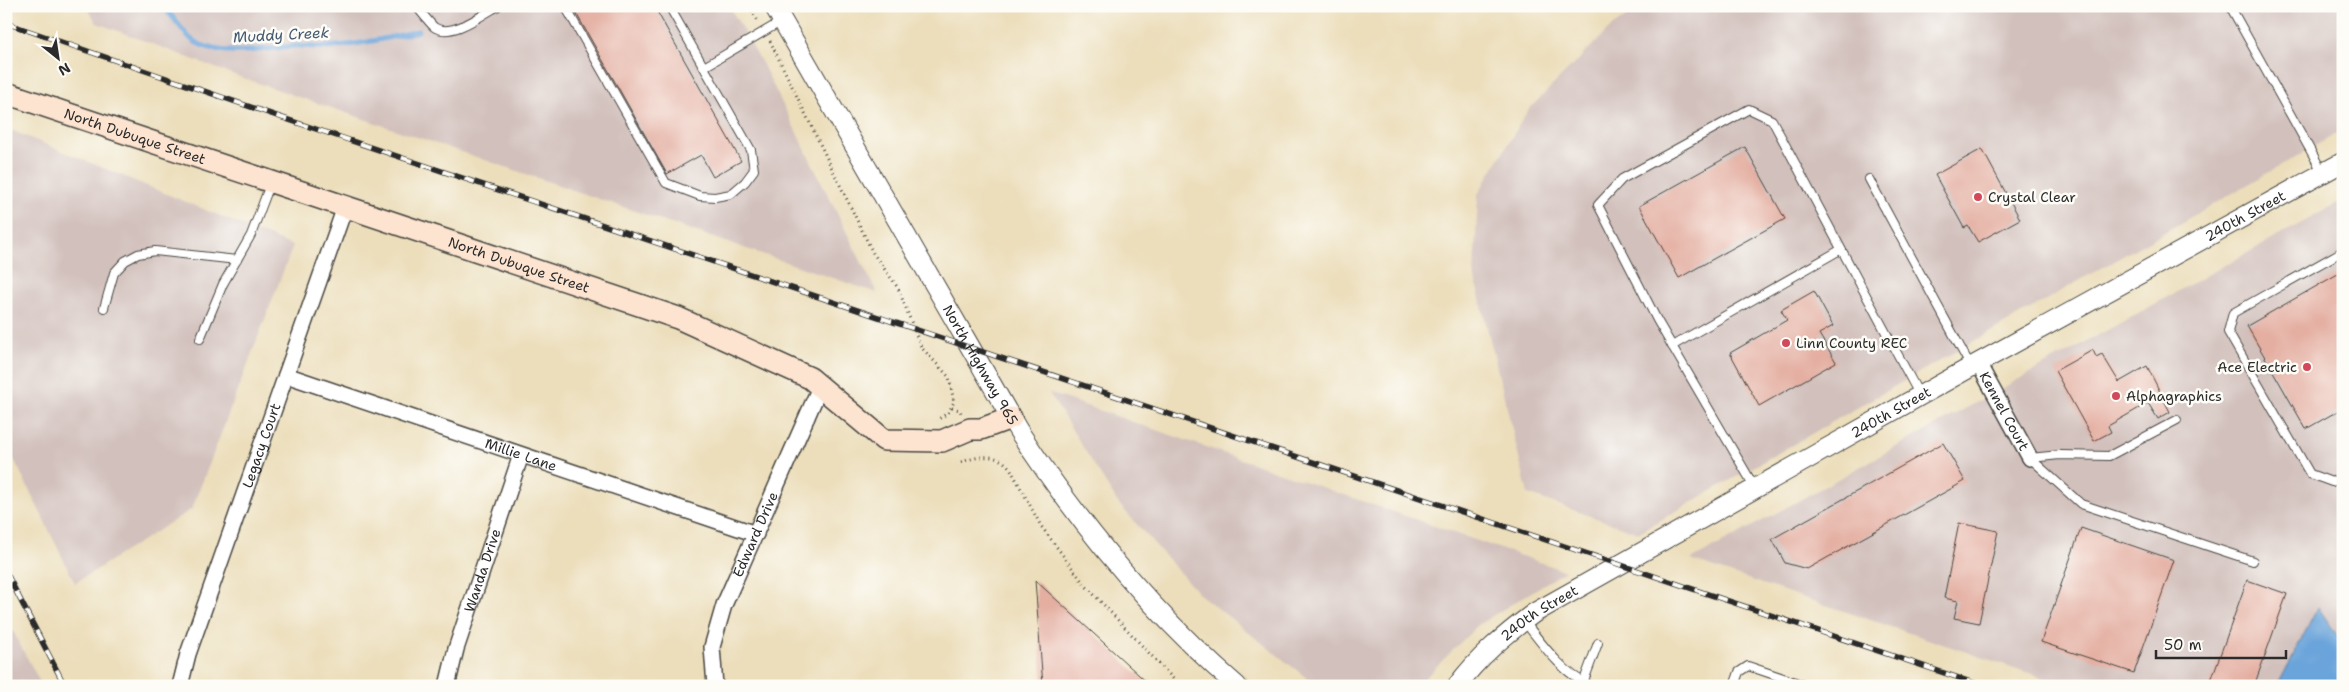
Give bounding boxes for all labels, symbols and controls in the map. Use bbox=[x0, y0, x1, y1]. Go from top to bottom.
water label: Muddy Creek bbox=[232, 22, 330, 48]
north arrow bbox=[32, 32, 82, 82]
text: N bbox=[55, 59, 74, 80]
street label: North Dubuque Street bbox=[62, 104, 208, 168]
street label: 240th Street bbox=[2202, 187, 2289, 245]
place label: Crystal Clear bbox=[1988, 188, 2076, 206]
marker: Crystal Clear bbox=[1972, 191, 1984, 203]
street label: North Dubuque Street bbox=[446, 233, 592, 297]
street label: North Highway 965 bbox=[939, 301, 1022, 428]
place label: Linn County REC bbox=[1796, 334, 1907, 352]
marker: Linn County REC bbox=[1780, 337, 1792, 349]
place label: Ace Electric bbox=[2217, 358, 2297, 376]
marker: Ace Electric bbox=[2301, 361, 2313, 373]
street label: Kennel Court bbox=[1976, 369, 2033, 454]
street label: 240th Street bbox=[1848, 382, 1934, 442]
place label: Alphagraphics bbox=[2126, 387, 2222, 405]
marker: Alphagraphics bbox=[2110, 390, 2122, 402]
street label: Legacy Court bbox=[238, 401, 284, 490]
street label: Millie Lane bbox=[483, 434, 559, 475]
street label: Edward Drive bbox=[728, 489, 782, 580]
street label: Wanda Drive bbox=[460, 526, 505, 614]
street label: 240th Street bbox=[1497, 581, 1581, 645]
scale bar bbox=[2156, 627, 2286, 659]
text: 50 m bbox=[2164, 635, 2202, 655]

